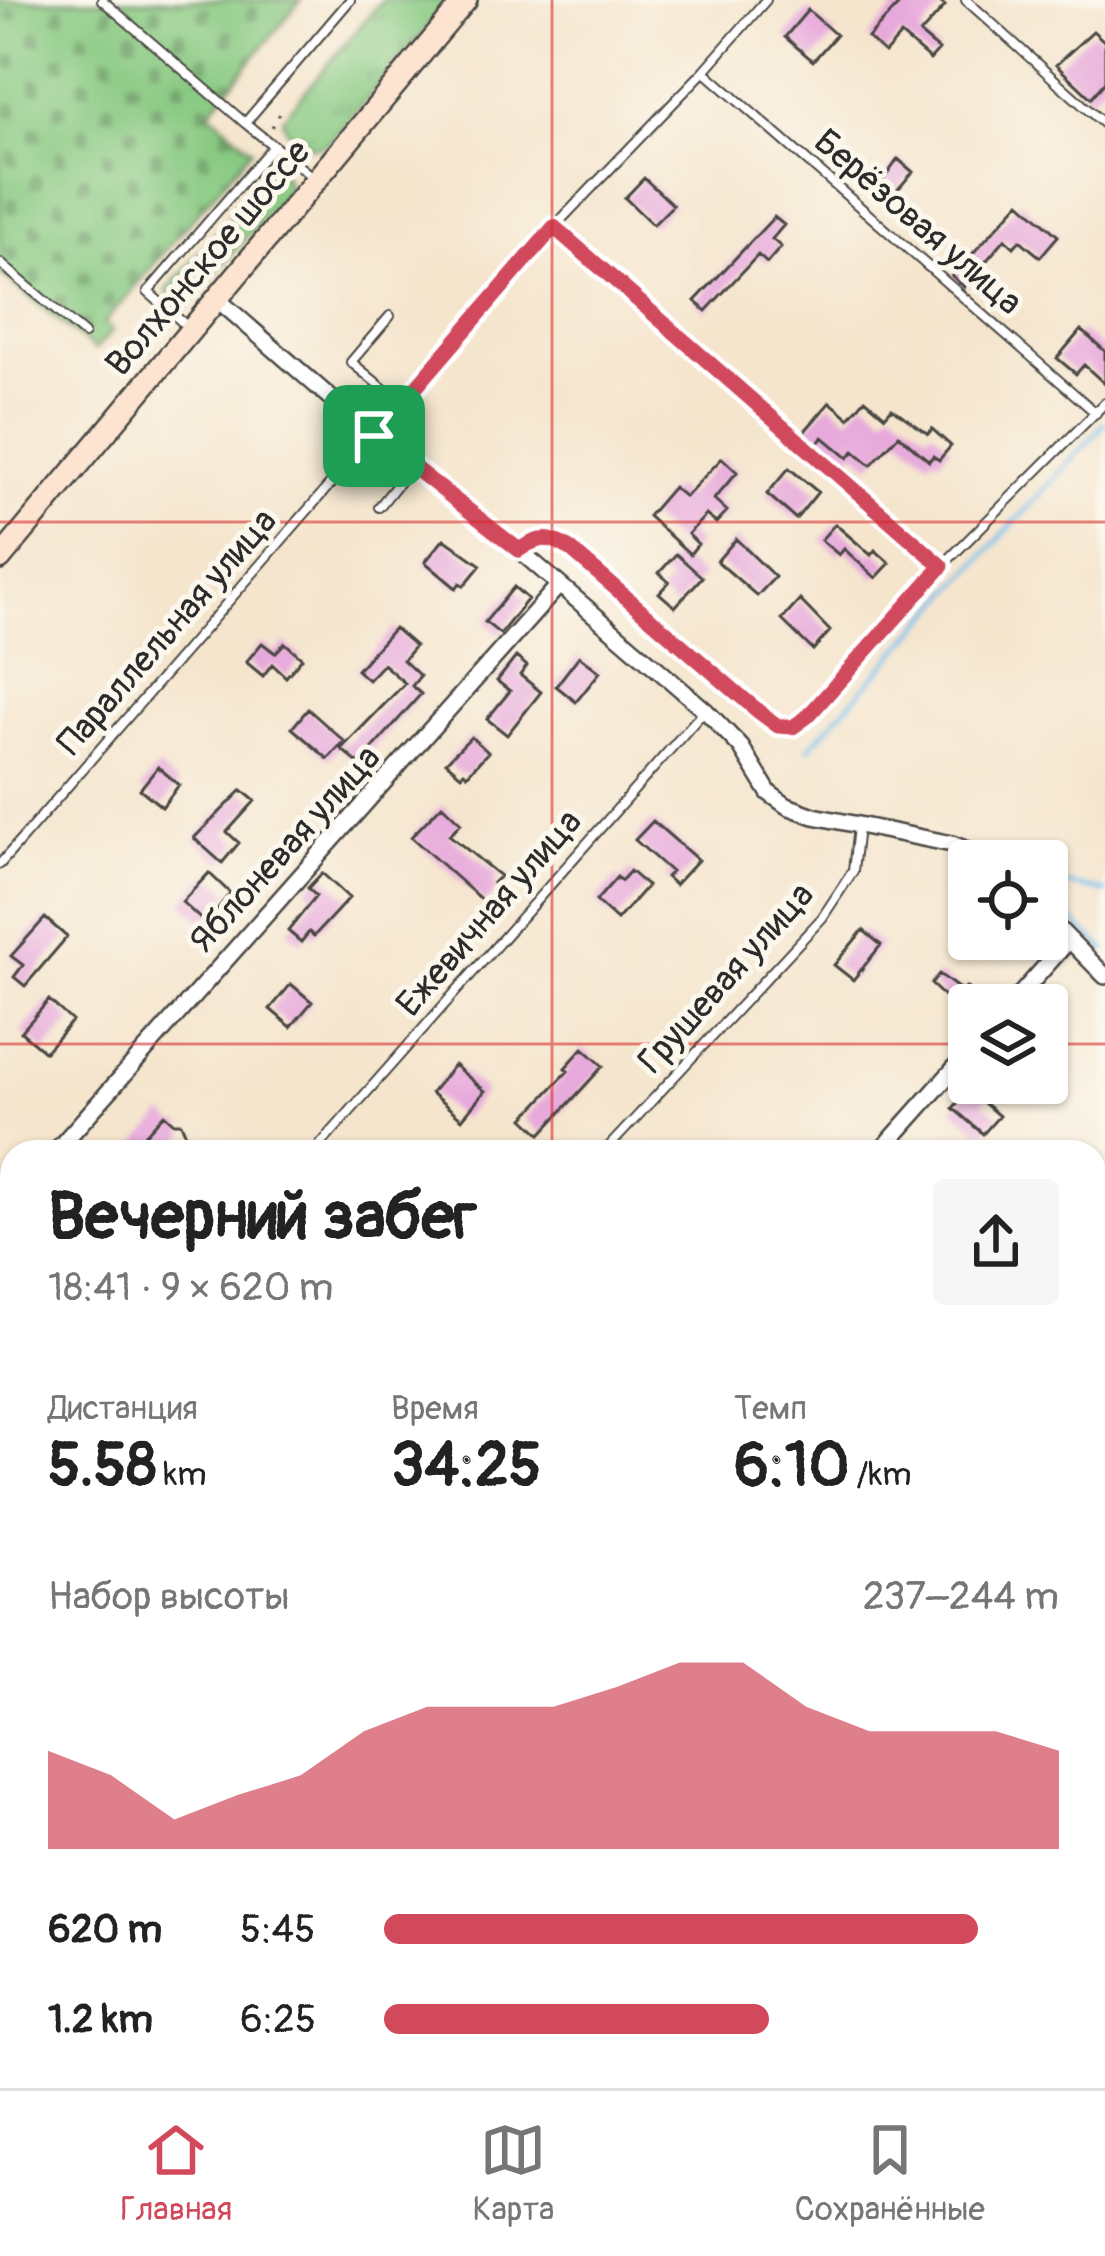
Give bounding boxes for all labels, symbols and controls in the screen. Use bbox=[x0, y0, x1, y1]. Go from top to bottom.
street label: Берёзовая улица bbox=[805, 119, 1031, 325]
street label: Волхонское шоссе bbox=[96, 130, 320, 385]
pin bbox=[323, 385, 425, 487]
icon: arrive bbox=[341, 403, 407, 469]
street label: Параллельная улица bbox=[48, 499, 286, 765]
street label: Яблоневая улица bbox=[180, 736, 390, 962]
street label: Ежевичная улица bbox=[387, 800, 591, 1026]
map controls bbox=[948, 840, 1068, 1104]
button: locate bbox=[948, 840, 1068, 960]
street label: Грушевая улица bbox=[628, 873, 824, 1083]
button: layers bbox=[948, 984, 1068, 1104]
text: Вечерний забег bbox=[48, 1176, 477, 1259]
button: share bbox=[933, 1179, 1059, 1305]
text: 18:41 · 9 × 620 m bbox=[48, 1263, 333, 1312]
text: Дистанция bbox=[48, 1388, 198, 1429]
text: Время bbox=[391, 1388, 479, 1429]
text: Темп bbox=[734, 1388, 807, 1429]
text: 5.58 bbox=[48, 1429, 156, 1504]
text: 34:25 bbox=[391, 1429, 541, 1504]
text: 6:10 bbox=[734, 1429, 849, 1504]
text: km bbox=[156, 1454, 207, 1495]
text: /km bbox=[849, 1454, 911, 1495]
text: Набор высоты bbox=[48, 1572, 290, 1621]
text: 237–244 m bbox=[863, 1572, 1059, 1621]
text: 620 m bbox=[48, 1905, 162, 1954]
text: 5:45 bbox=[240, 1905, 315, 1954]
text: 1.2 km bbox=[48, 1995, 153, 2044]
text: 6:25 bbox=[240, 1995, 316, 2044]
tab: Главная bbox=[120, 2117, 232, 2230]
tab: Карта bbox=[473, 2117, 554, 2230]
tab: Сохранённые bbox=[795, 2117, 985, 2230]

